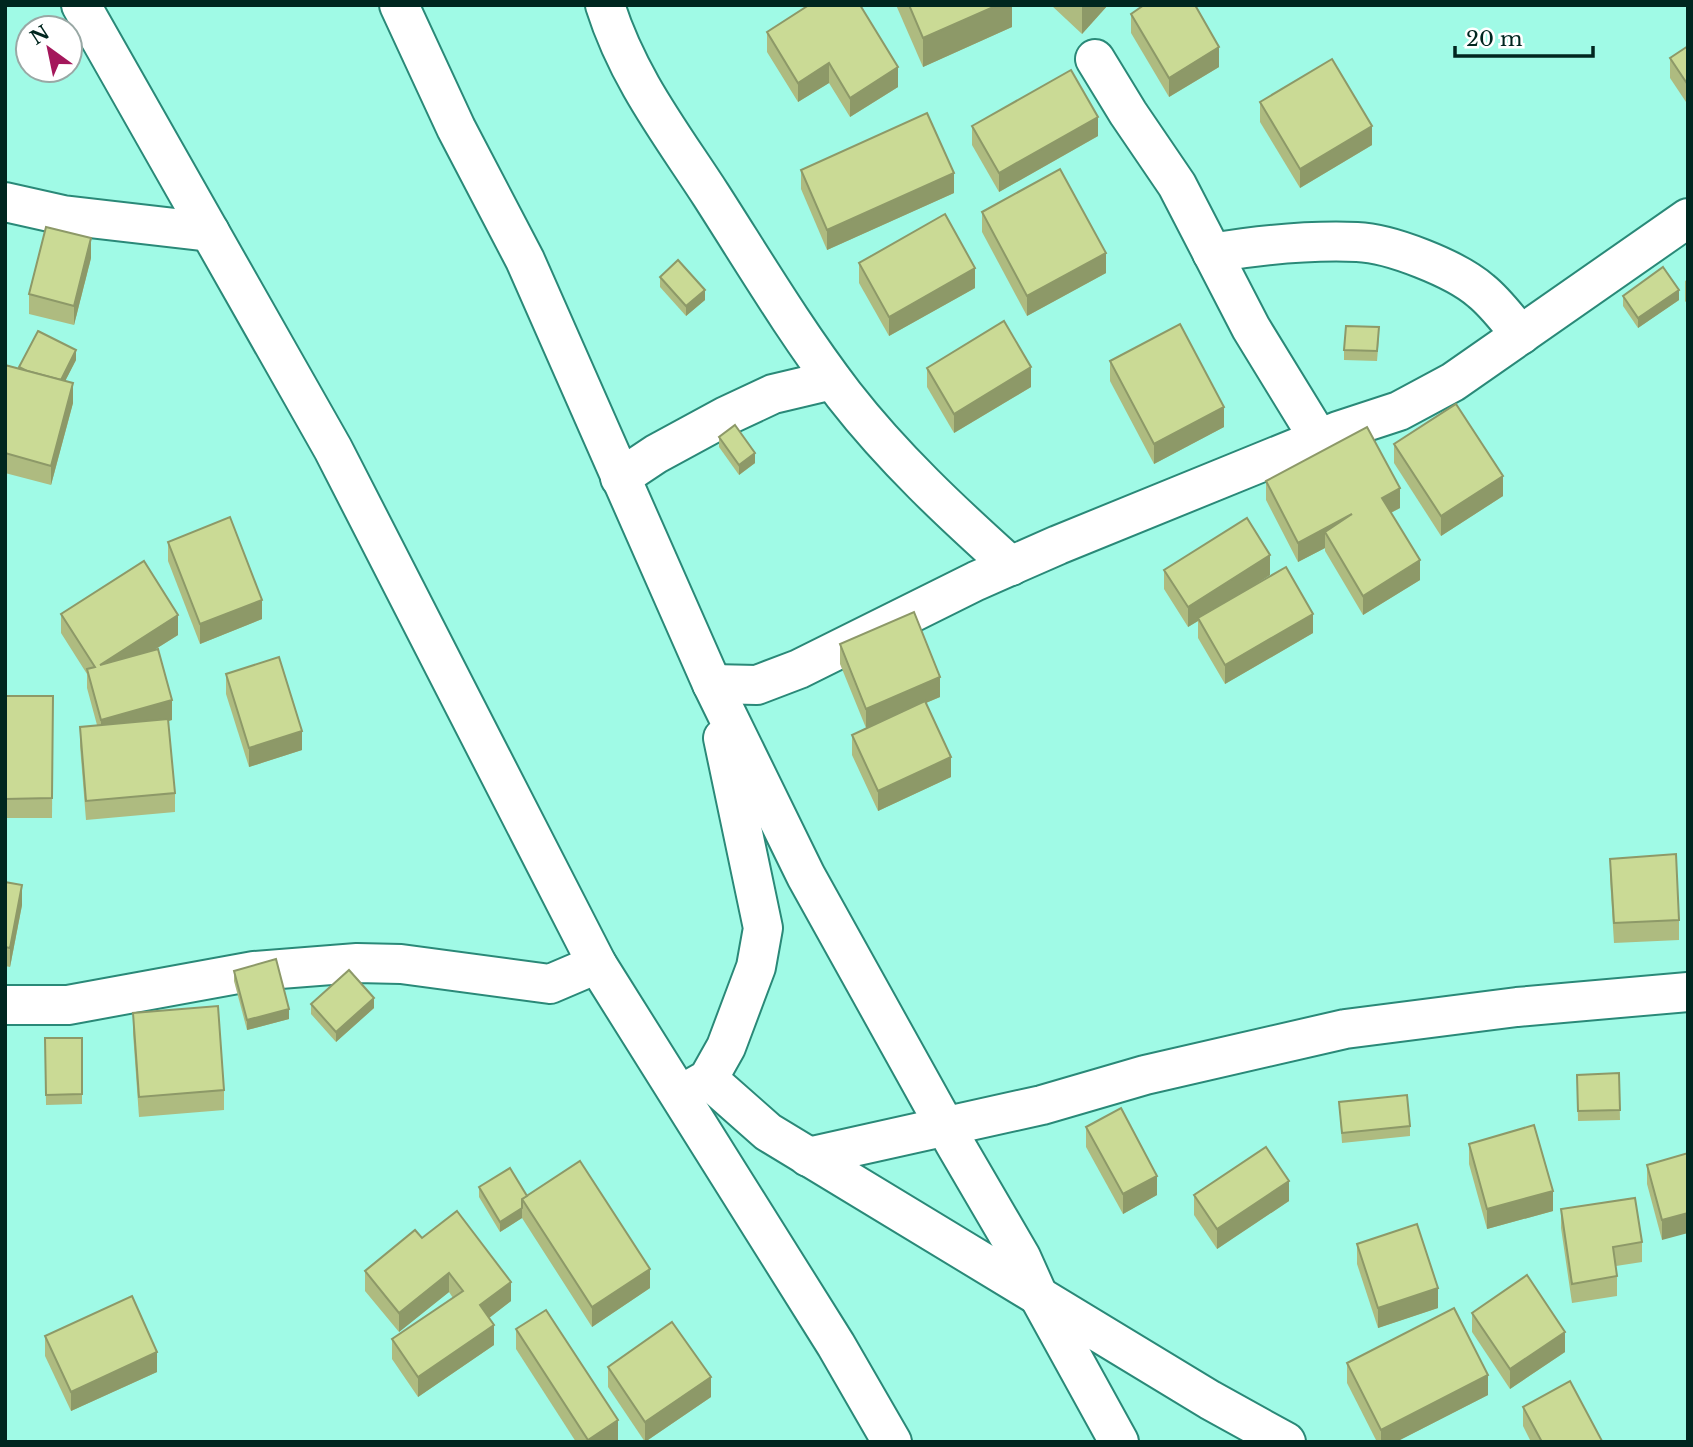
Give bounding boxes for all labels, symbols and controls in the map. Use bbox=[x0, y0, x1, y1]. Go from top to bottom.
north arrow bbox=[14, 14, 84, 84]
scale bar bbox=[1455, 14, 1593, 58]
text: N bbox=[26, 21, 54, 50]
text: 20 m bbox=[1466, 26, 1523, 52]

